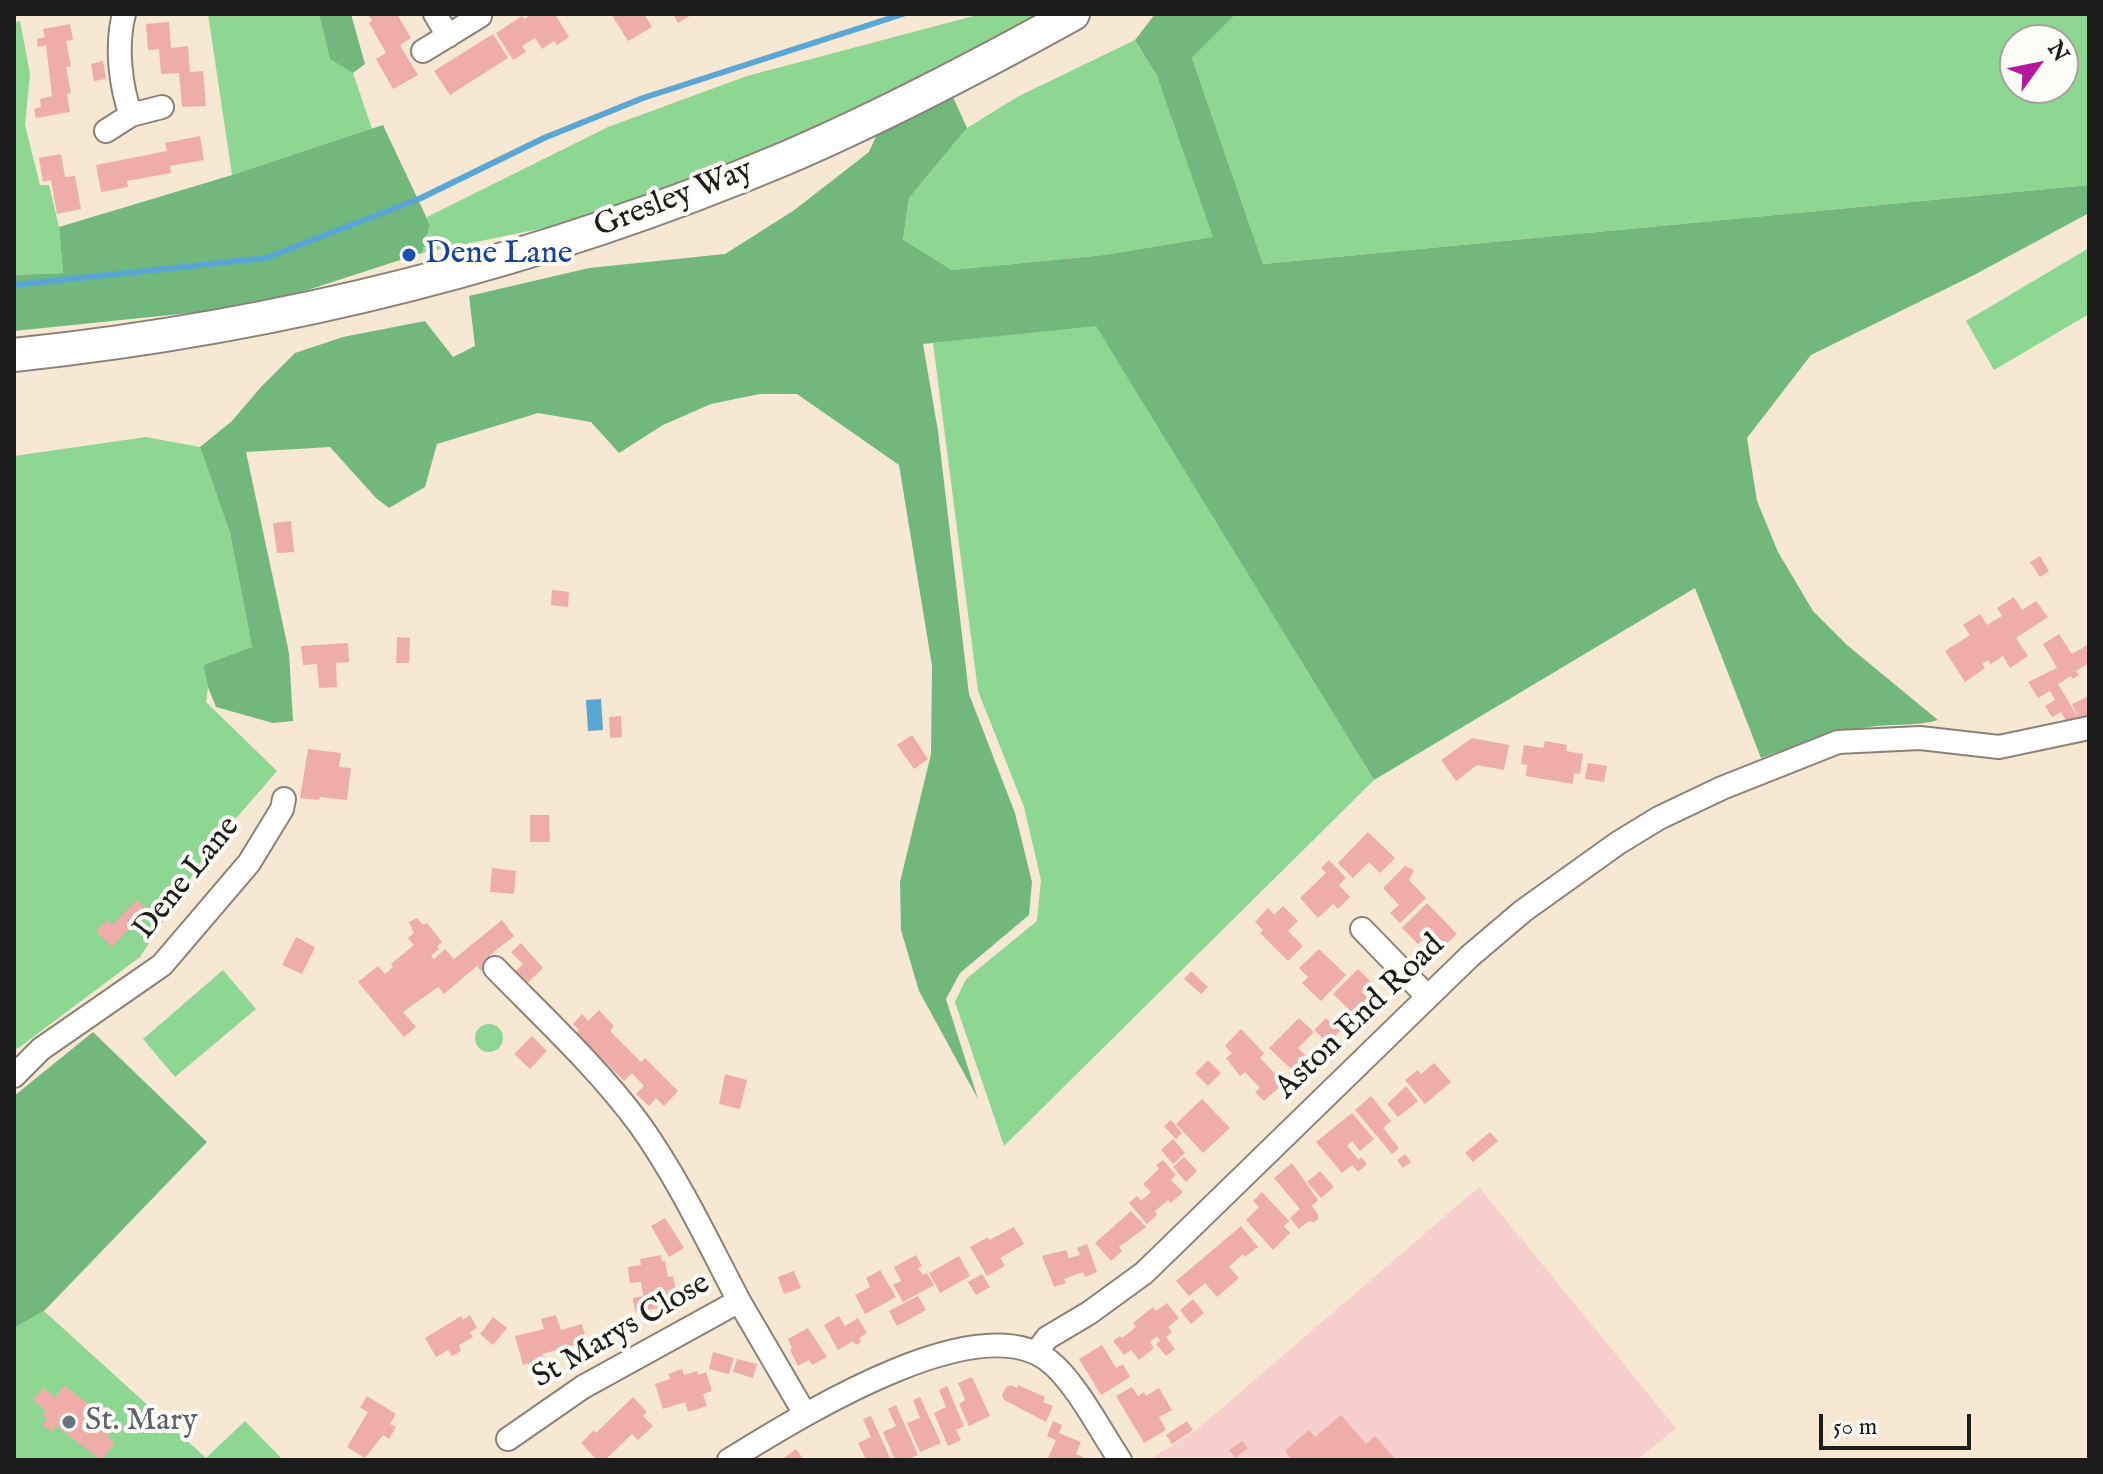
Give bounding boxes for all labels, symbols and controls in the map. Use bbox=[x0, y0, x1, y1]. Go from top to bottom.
north arrow bbox=[1999, 24, 2079, 104]
text: N bbox=[2041, 36, 2074, 68]
street label: Gresley Way bbox=[589, 152, 759, 248]
place label: Dene Lane bbox=[425, 236, 572, 274]
marker: Dene Lane bbox=[400, 246, 418, 264]
street label: Dene Lane bbox=[127, 810, 249, 948]
street label: Aston End Road bbox=[1268, 928, 1454, 1108]
street label: St Marys Close bbox=[526, 1266, 718, 1398]
scale bar bbox=[1823, 1398, 1975, 1448]
place label: St. Mary bbox=[85, 1403, 198, 1441]
text: 50 m bbox=[1833, 1412, 1877, 1443]
marker: St. Mary bbox=[60, 1413, 78, 1431]

